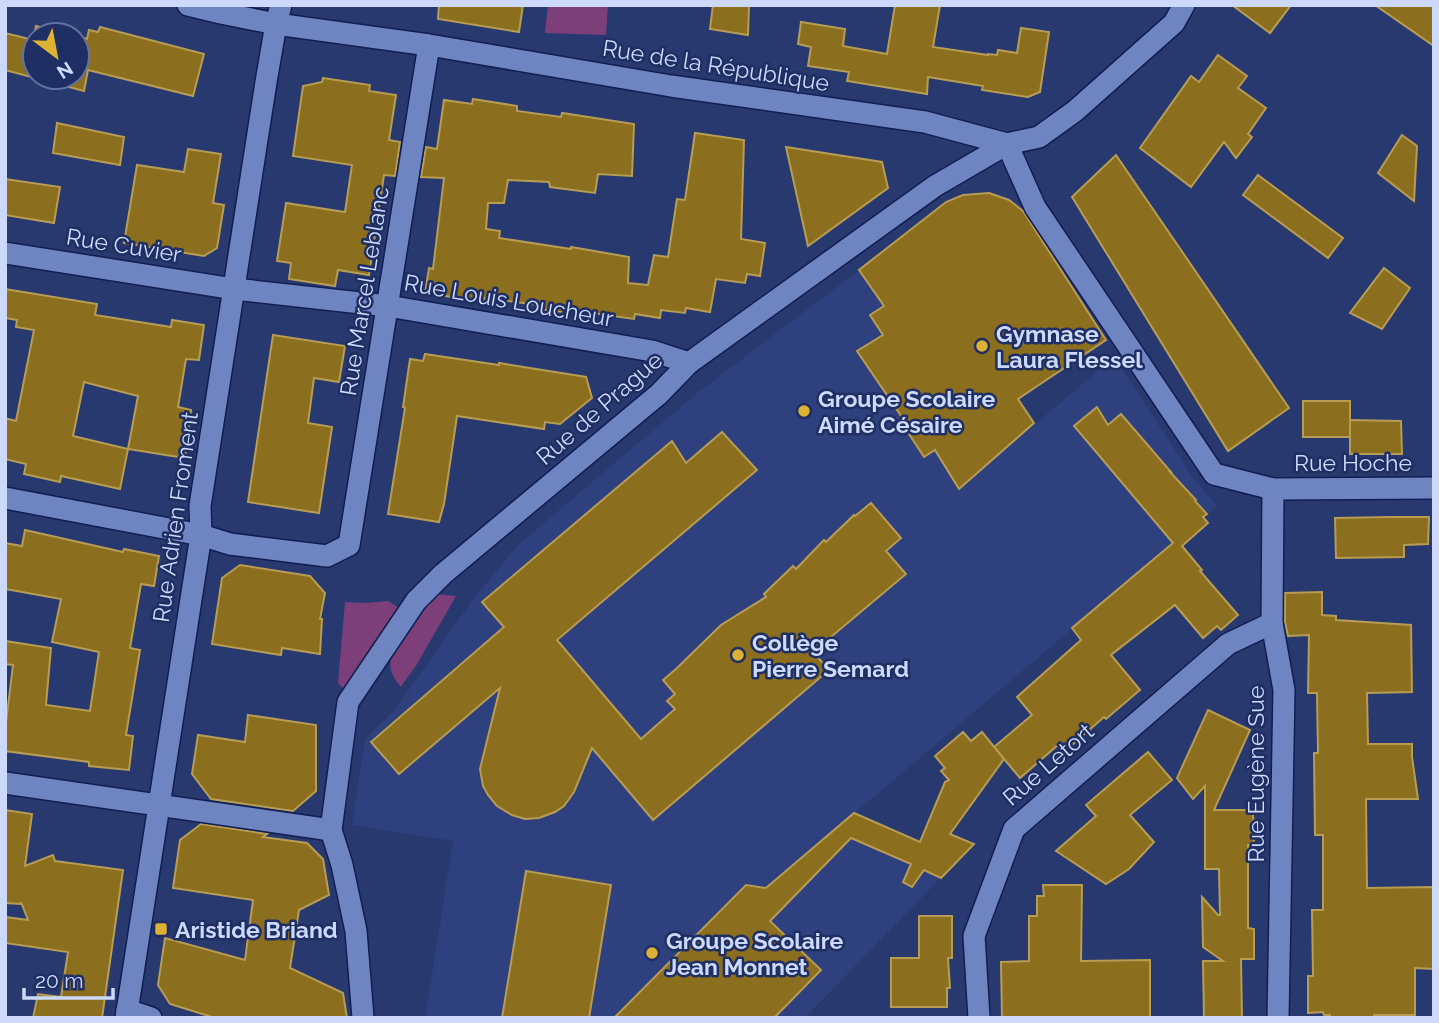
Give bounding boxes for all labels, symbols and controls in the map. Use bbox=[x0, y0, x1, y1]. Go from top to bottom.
north arrow bbox=[21, 21, 91, 91]
street label: Rue de la République bbox=[601, 34, 831, 96]
text: N bbox=[53, 57, 77, 84]
street label: Rue Marcel Leblanc bbox=[334, 185, 394, 397]
street label: Rue Cuvier bbox=[65, 223, 183, 267]
street label: Rue Louis Loucheur bbox=[402, 268, 616, 332]
place label: Gymnase Laura Flessel bbox=[996, 320, 1143, 373]
marker: Gymnase Laura Flessel bbox=[974, 338, 990, 354]
street label: Rue de Prague bbox=[531, 346, 667, 470]
place label: Groupe Scolaire Aimé Césaire bbox=[818, 385, 995, 438]
marker: Groupe Scolaire Aimé Césaire bbox=[796, 403, 812, 419]
street label: Rue Adrien Froment bbox=[147, 410, 203, 624]
street label: Rue Hoche bbox=[1294, 449, 1412, 476]
place label: Collège Pierre Semard bbox=[752, 629, 909, 682]
marker: Collège Pierre Semard bbox=[730, 647, 746, 663]
street label: Rue Eugène Sue bbox=[1242, 686, 1269, 862]
street label: Rue Letort bbox=[997, 717, 1099, 811]
place label: Aristide Briand bbox=[175, 916, 338, 943]
marker: Aristide Briand bbox=[153, 921, 169, 937]
place label: Groupe Scolaire Jean Monnet bbox=[666, 927, 843, 980]
marker: Groupe Scolaire Jean Monnet bbox=[644, 945, 660, 961]
scale bar bbox=[24, 956, 114, 1000]
text: 20 m bbox=[35, 968, 83, 993]

